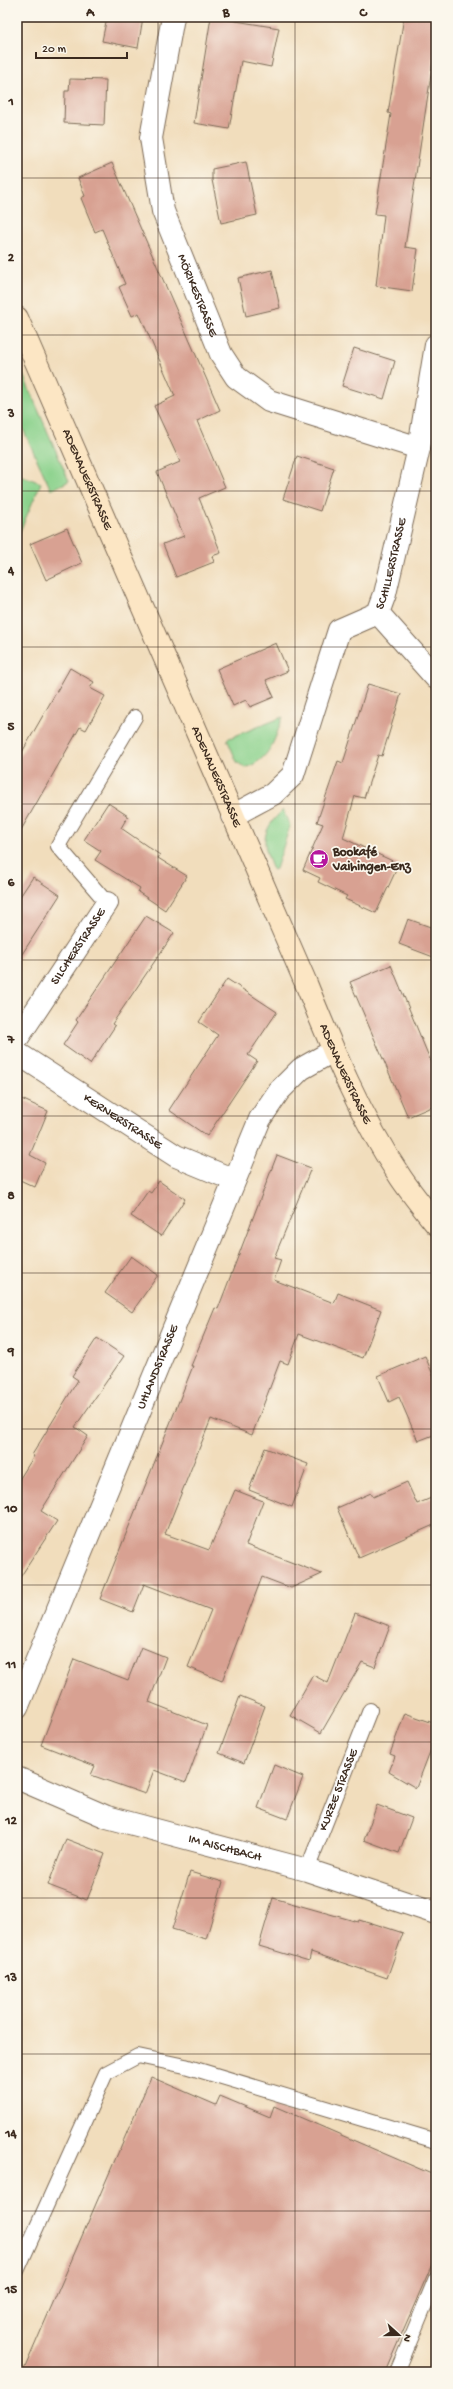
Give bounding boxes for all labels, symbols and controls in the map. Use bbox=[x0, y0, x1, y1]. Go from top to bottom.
text: A bbox=[85, 6, 95, 21]
text: B bbox=[222, 6, 231, 21]
text: C bbox=[358, 6, 368, 21]
scale bar bbox=[36, 34, 127, 60]
text: 20 m bbox=[42, 43, 67, 57]
text: 1 bbox=[7, 95, 14, 110]
text: 2 bbox=[8, 251, 15, 266]
street label: MÖRIKESTRASSE bbox=[174, 252, 221, 340]
text: 3 bbox=[7, 407, 15, 422]
street label: ADENAUERSTRASSE bbox=[59, 427, 116, 533]
street label: SCHILLERSTRASSE bbox=[372, 516, 410, 612]
text: 4 bbox=[7, 564, 15, 579]
text: 5 bbox=[8, 720, 15, 735]
street label: ADENAUERSTRASSE bbox=[188, 724, 245, 830]
place label: Bookafé Vaihingen-Enz bbox=[332, 844, 412, 875]
cafe icon: Bookafé Vaihingen-Enz bbox=[308, 848, 330, 870]
text: 6 bbox=[8, 876, 15, 891]
street label: SILCHERSTRASSE bbox=[47, 904, 110, 988]
street label: ADENAUERSTRASSE bbox=[316, 1021, 375, 1127]
text: 7 bbox=[7, 1033, 16, 1048]
street label: KERNERSTRASSE bbox=[80, 1090, 166, 1153]
text: 8 bbox=[7, 1189, 15, 1204]
street label: UHLANDSTRASSE bbox=[134, 1322, 182, 1411]
text: 9 bbox=[7, 1345, 15, 1360]
text: 10 bbox=[4, 1502, 18, 1517]
text: 11 bbox=[5, 1658, 16, 1673]
street label: KURZE STRASSE bbox=[316, 1746, 362, 1833]
text: 12 bbox=[4, 1814, 17, 1829]
street label: IM AISCHBACH bbox=[187, 1831, 264, 1865]
text: 13 bbox=[4, 1971, 17, 1986]
text: 14 bbox=[4, 2127, 18, 2142]
text: 15 bbox=[4, 2283, 17, 2298]
north arrow bbox=[379, 2315, 419, 2355]
text: N bbox=[400, 2332, 413, 2343]

